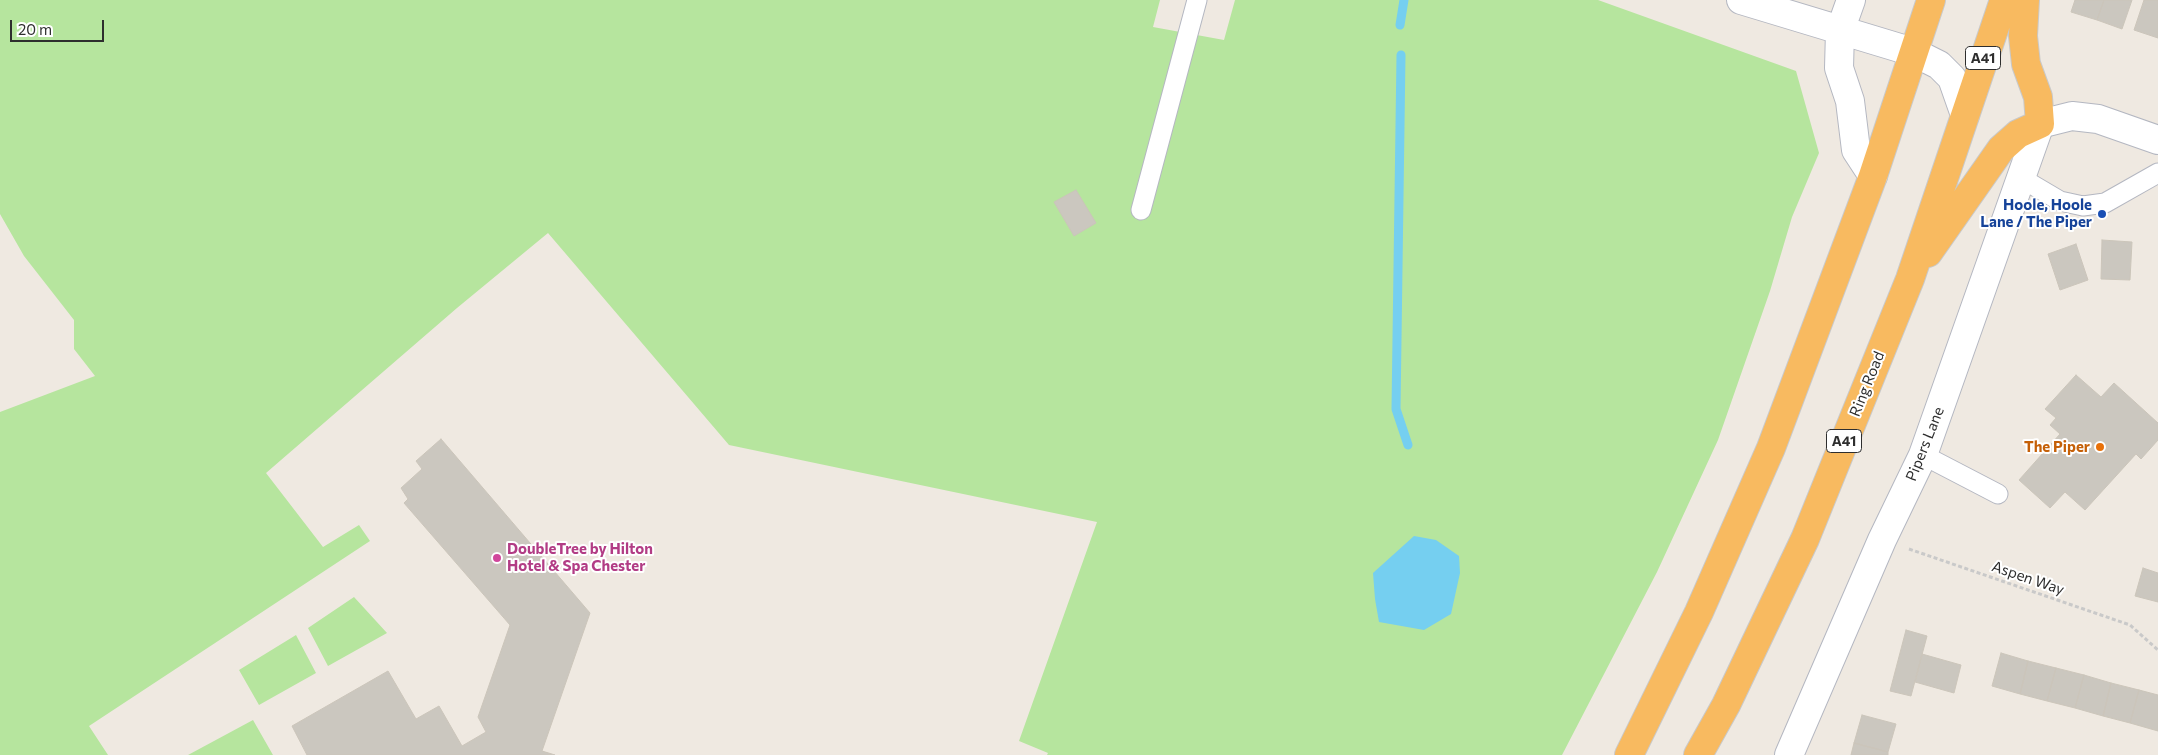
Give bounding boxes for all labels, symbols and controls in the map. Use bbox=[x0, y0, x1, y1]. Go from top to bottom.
scale bar bbox=[12, 10, 106, 42]
text: 20 m bbox=[18, 20, 52, 38]
road number: A41 bbox=[1966, 46, 2000, 70]
place label: Hoole, Hoole Lane / The Piper bbox=[1980, 196, 2092, 231]
marker: Hoole, Hoole Lane / The Piper bbox=[2096, 208, 2108, 220]
street label: Ring Road bbox=[1846, 349, 1888, 419]
street label: Pipers Lane bbox=[1902, 404, 1948, 484]
road number: A41 bbox=[1826, 430, 1862, 452]
place label: The Piper bbox=[2024, 438, 2090, 456]
marker: The Piper bbox=[2094, 441, 2106, 453]
place label: DoubleTree by Hilton Hotel & Spa Chester bbox=[507, 540, 653, 575]
marker: DoubleTree by Hilton Hotel & Spa Chester bbox=[491, 552, 503, 564]
street label: Aspen Way bbox=[1989, 557, 2067, 599]

